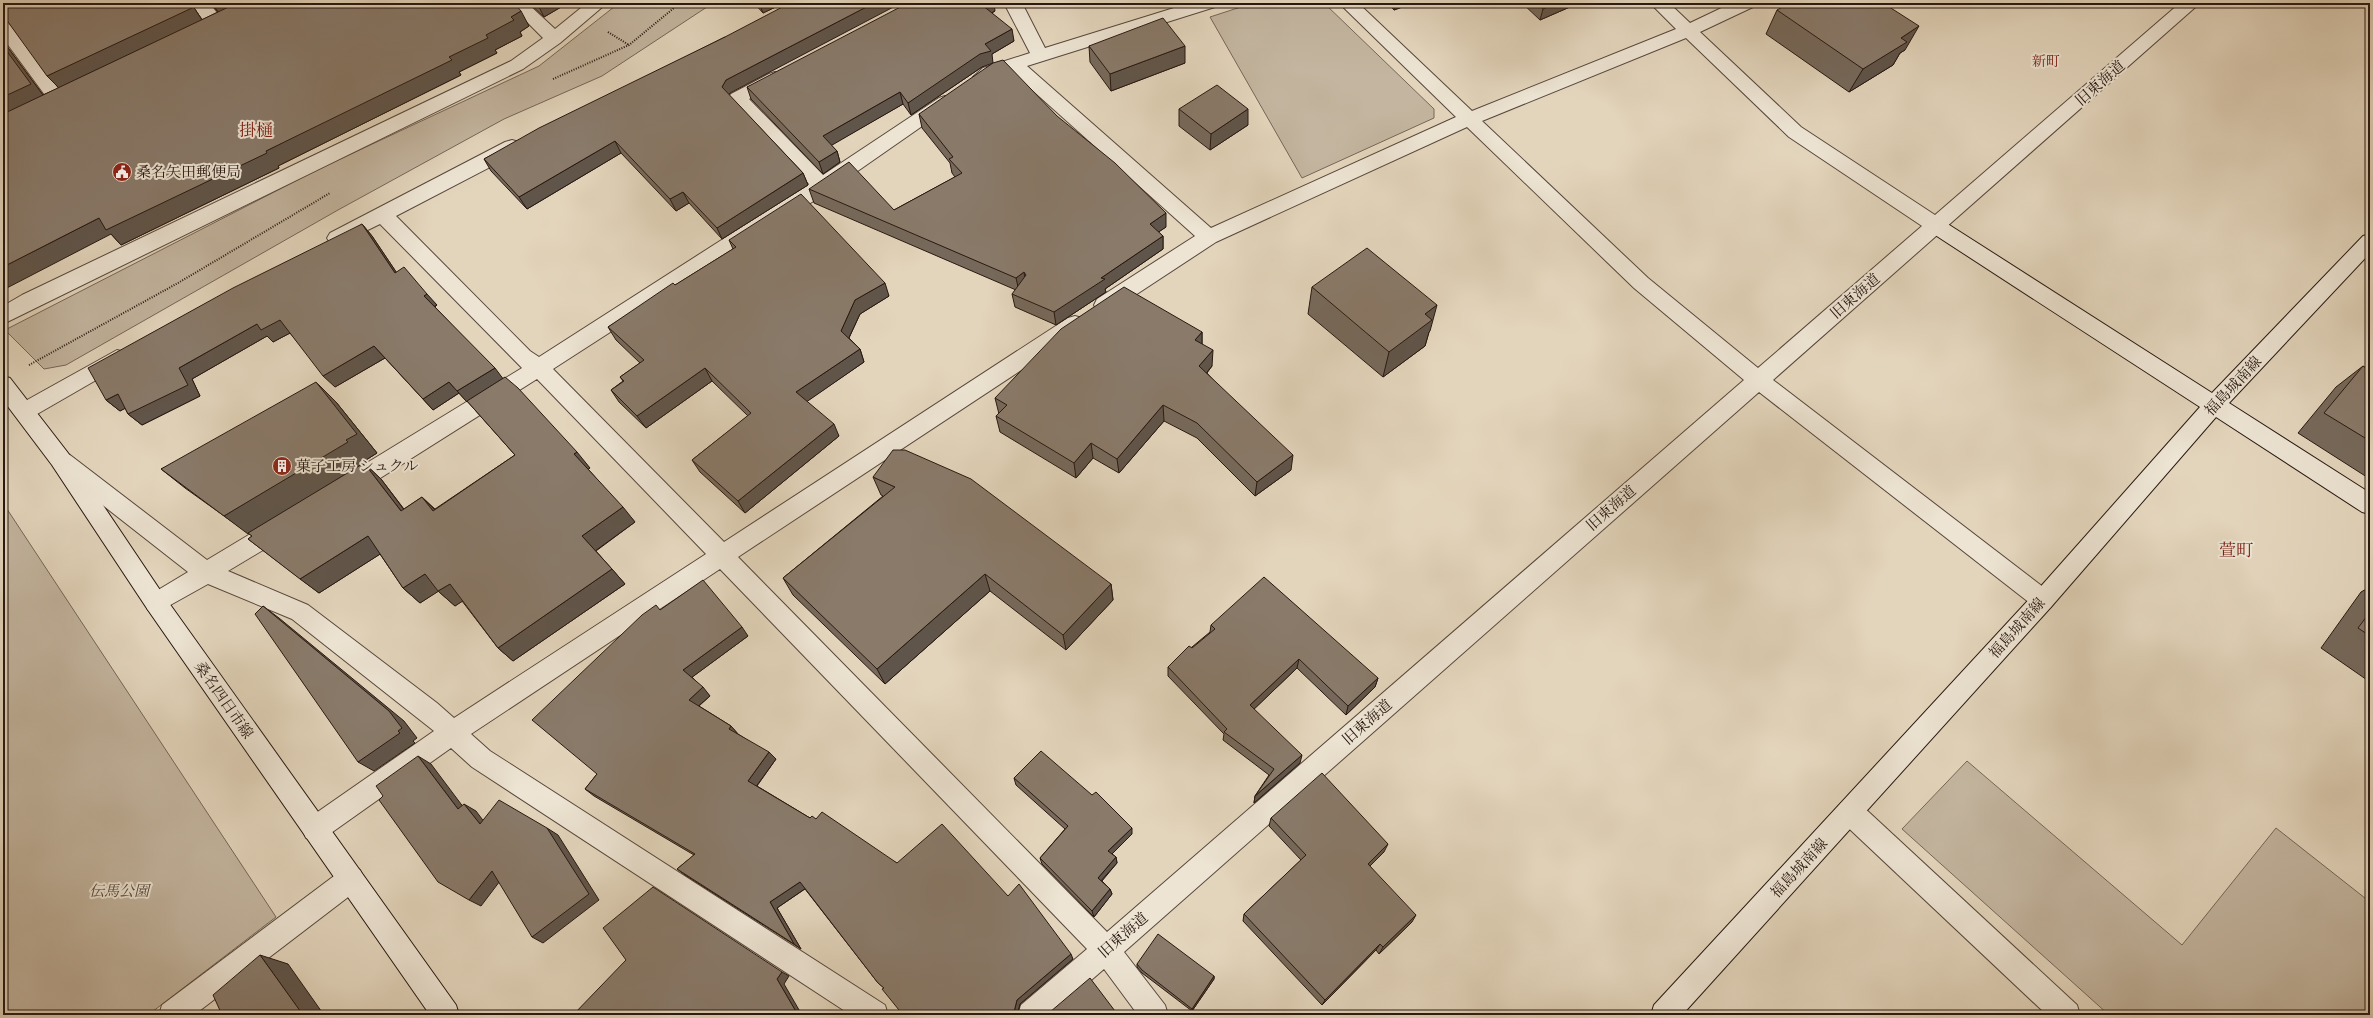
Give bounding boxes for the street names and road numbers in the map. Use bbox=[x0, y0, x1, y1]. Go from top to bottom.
street label: 旧東海道 bbox=[2071, 57, 2129, 110]
street label: 旧東海道 bbox=[1826, 270, 1884, 323]
street label: 福島城南線 bbox=[2201, 352, 2266, 420]
street label: 旧東海道 bbox=[1582, 482, 1640, 535]
street label: 福島城南線 bbox=[1985, 594, 2050, 663]
street label: 桑名四日市線 bbox=[190, 658, 257, 743]
street label: 旧東海道 bbox=[1338, 696, 1396, 749]
street label: 福島城南線 bbox=[1767, 834, 1832, 902]
street label: 旧東海道 bbox=[1094, 909, 1152, 962]

